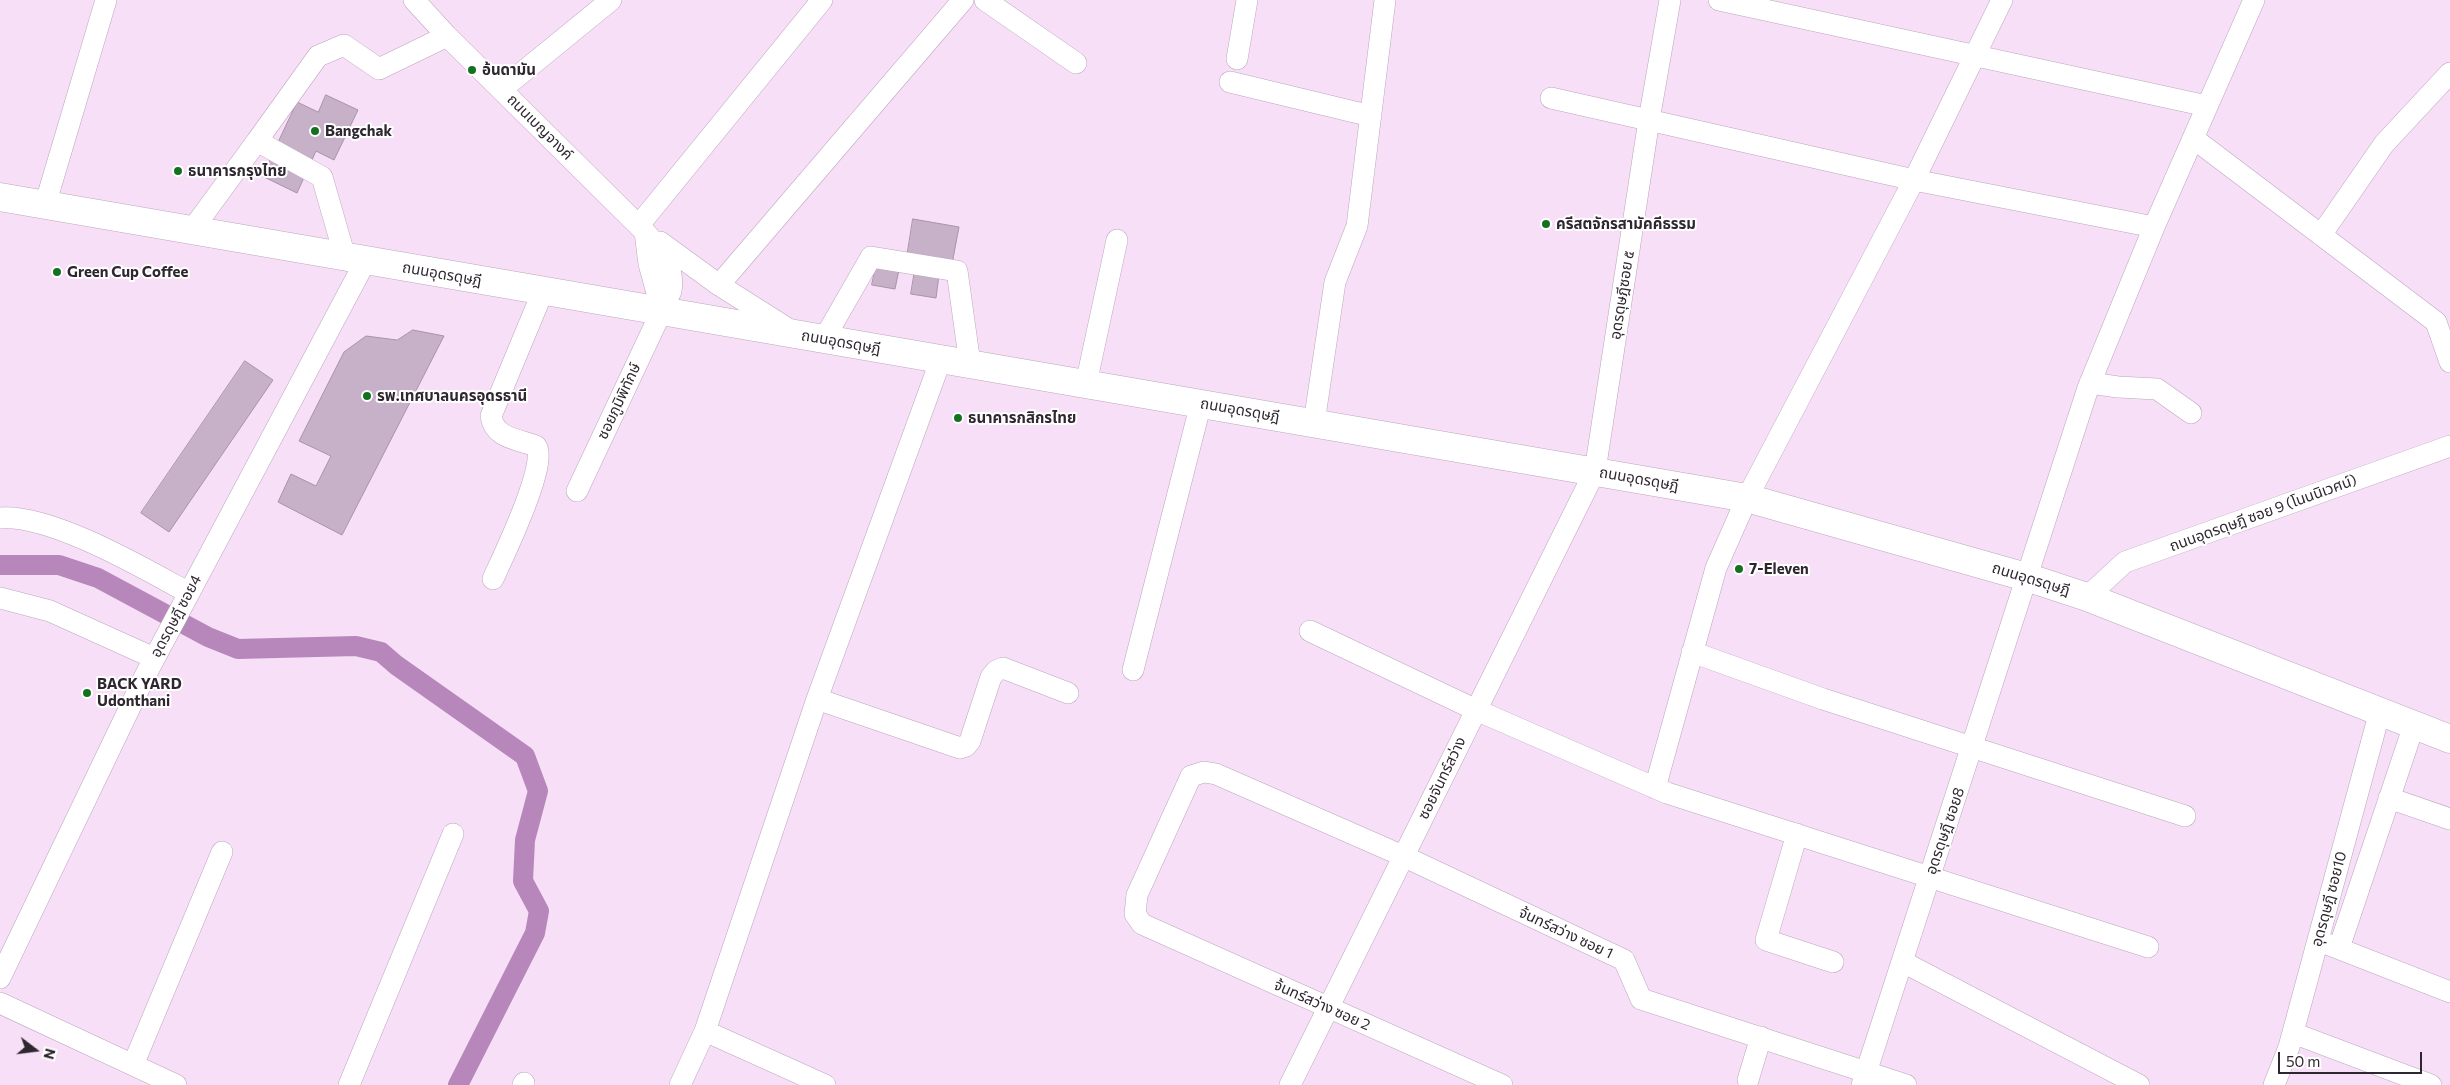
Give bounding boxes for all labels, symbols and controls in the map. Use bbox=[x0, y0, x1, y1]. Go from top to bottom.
place label: อ้นดามัน bbox=[482, 61, 536, 79]
marker: อ้นดามัน bbox=[466, 64, 478, 76]
street label: ถนนเบญจางค์ bbox=[503, 90, 577, 164]
place label: Bangchak bbox=[325, 122, 392, 140]
marker: Bangchak bbox=[309, 125, 321, 137]
place label: ธนาคารกรุงไทย bbox=[188, 162, 286, 180]
marker: ธนาคารกรุงไทย bbox=[172, 165, 184, 177]
place label: ครีสตจักรสามัคคีธรรม bbox=[1556, 215, 1696, 233]
marker: ครีสตจักรสามัคคีธรรม bbox=[1540, 218, 1552, 230]
street label: อุดรดุษฎีซอย ๕ bbox=[1606, 249, 1638, 341]
street label: ถนนอุดรดุษฎี bbox=[401, 258, 483, 290]
place label: Green Cup Coffee bbox=[67, 263, 188, 281]
marker: Green Cup Coffee bbox=[51, 266, 63, 278]
street label: ถนนอุดรดุษฎี bbox=[800, 326, 882, 358]
street label: ซอยภูมิพิทักษ์ bbox=[593, 360, 645, 442]
place label: รพ.เทศบาลนครอุดรธานี bbox=[377, 387, 527, 405]
marker: รพ.เทศบาลนครอุดรธานี bbox=[361, 390, 373, 402]
street label: ถนนอุดรดุษฎี bbox=[1199, 394, 1281, 426]
place label: ธนาคารกสิกรไทย bbox=[968, 409, 1076, 427]
marker: ธนาคารกสิกรไทย bbox=[952, 412, 964, 424]
street label: ถนนอุดรดุษฎี bbox=[1598, 463, 1680, 495]
street label: ถนนอุดรดุษฎี ซอย 9 (โนนนิเวศน์) bbox=[2167, 471, 2359, 555]
street label: ถนนอุดรดุษฎี bbox=[1990, 559, 2072, 599]
place label: 7-Eleven bbox=[1749, 560, 1809, 578]
marker: 7-Eleven bbox=[1733, 563, 1745, 575]
street label: อุดรดุษฎี ซอย4 bbox=[147, 572, 205, 660]
place label: BACK YARD Udonthani bbox=[97, 675, 182, 710]
marker: BACK YARD Udonthani bbox=[81, 687, 93, 699]
street label: ซอยจันทร์สว่าง bbox=[1414, 734, 1470, 822]
street label: อุดรดุษฎี ซอย8 bbox=[1922, 785, 1968, 877]
street label: อุดรดุษฎี ซอย10 bbox=[2308, 849, 2350, 949]
street label: จ้นทร์สว่าง ซอย 1 bbox=[1516, 903, 1616, 963]
street label: จ้นทร์สว่าง ซอย 2 bbox=[1271, 976, 1373, 1034]
north arrow bbox=[10, 1025, 60, 1075]
scale bar bbox=[2280, 1042, 2424, 1074]
text: N bbox=[40, 1047, 60, 1061]
text: 50 m bbox=[2286, 1052, 2320, 1070]

